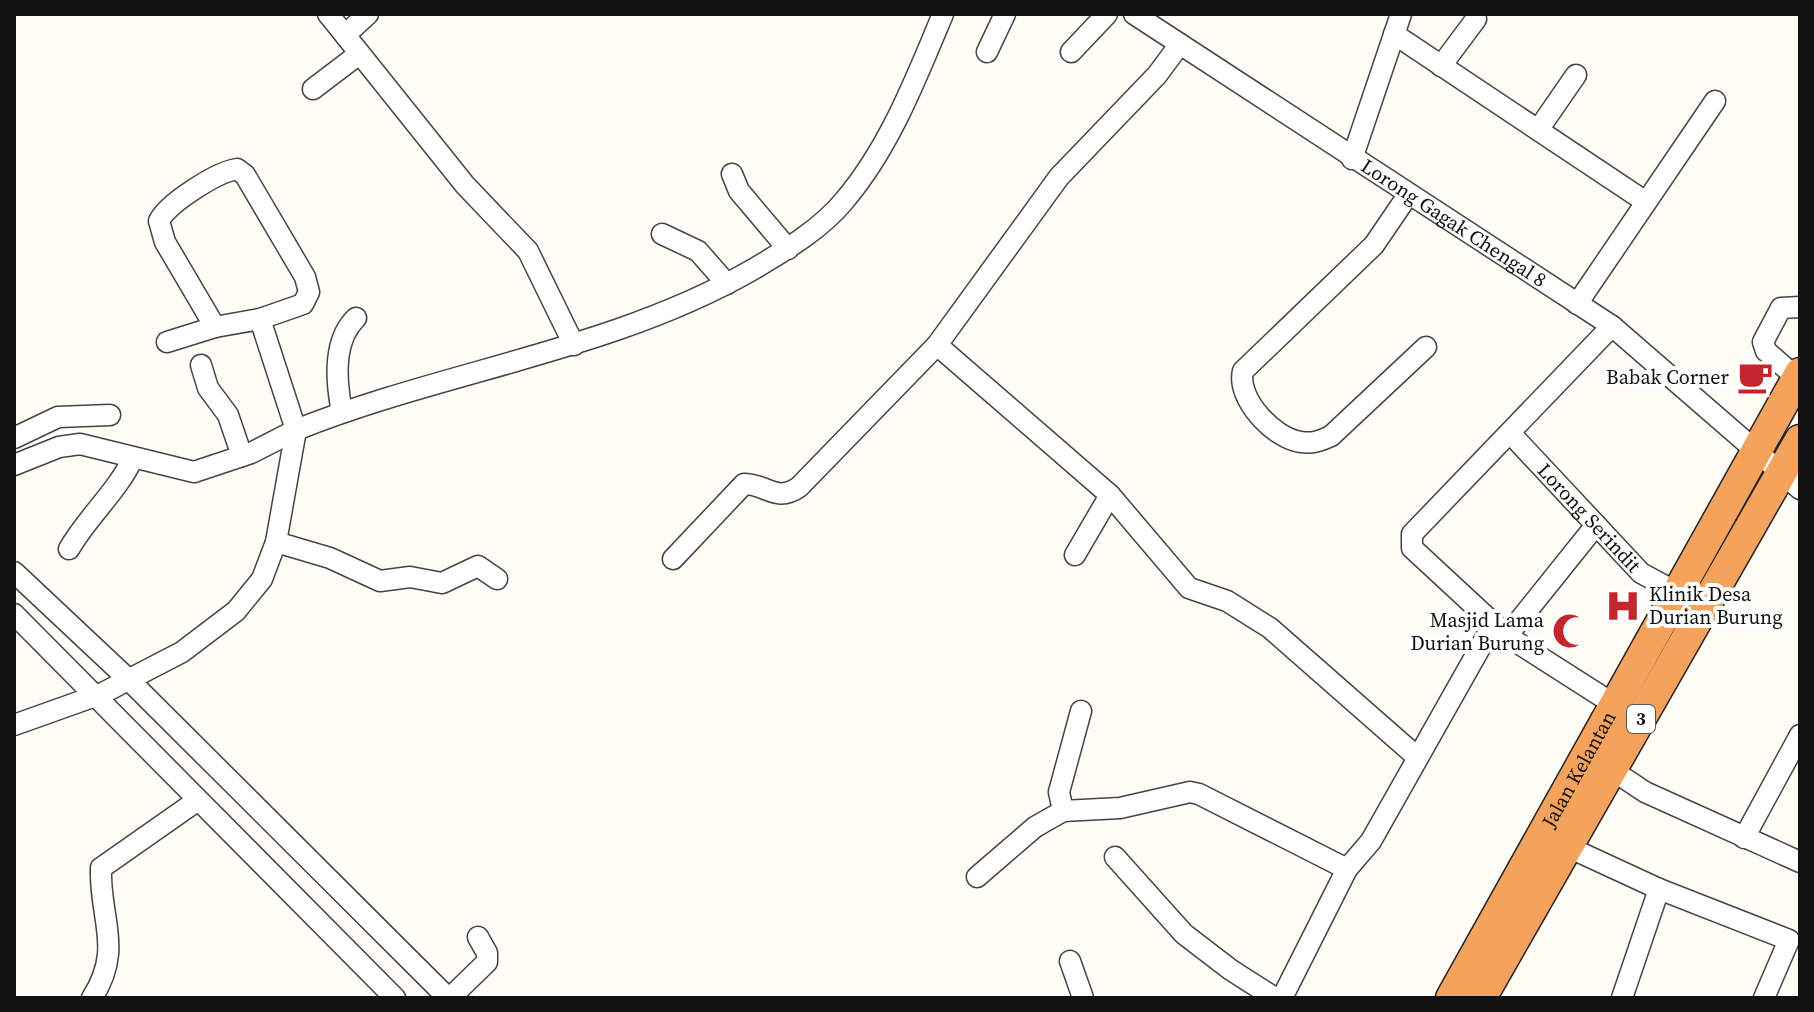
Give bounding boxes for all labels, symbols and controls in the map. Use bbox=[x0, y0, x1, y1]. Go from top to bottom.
street label: Lorong Gagak Chengal 8 bbox=[1356, 152, 1552, 294]
cafe icon: Babak Corner bbox=[1736, 358, 1774, 396]
place label: Babak Corner bbox=[1606, 363, 1730, 391]
street label: Lorong Serindit bbox=[1531, 457, 1648, 579]
place label: Klinik Desa Durian Burung bbox=[1649, 580, 1783, 631]
hospital icon: Klinik Desa Durian Burung bbox=[1604, 587, 1642, 625]
place label: Masjid Lama Durian Burung bbox=[1410, 606, 1545, 657]
mosque icon: Masjid Lama Durian Burung bbox=[1551, 612, 1589, 650]
road number: 3 bbox=[1627, 705, 1655, 733]
street label: Jalan Kelantan bbox=[1534, 706, 1622, 833]

